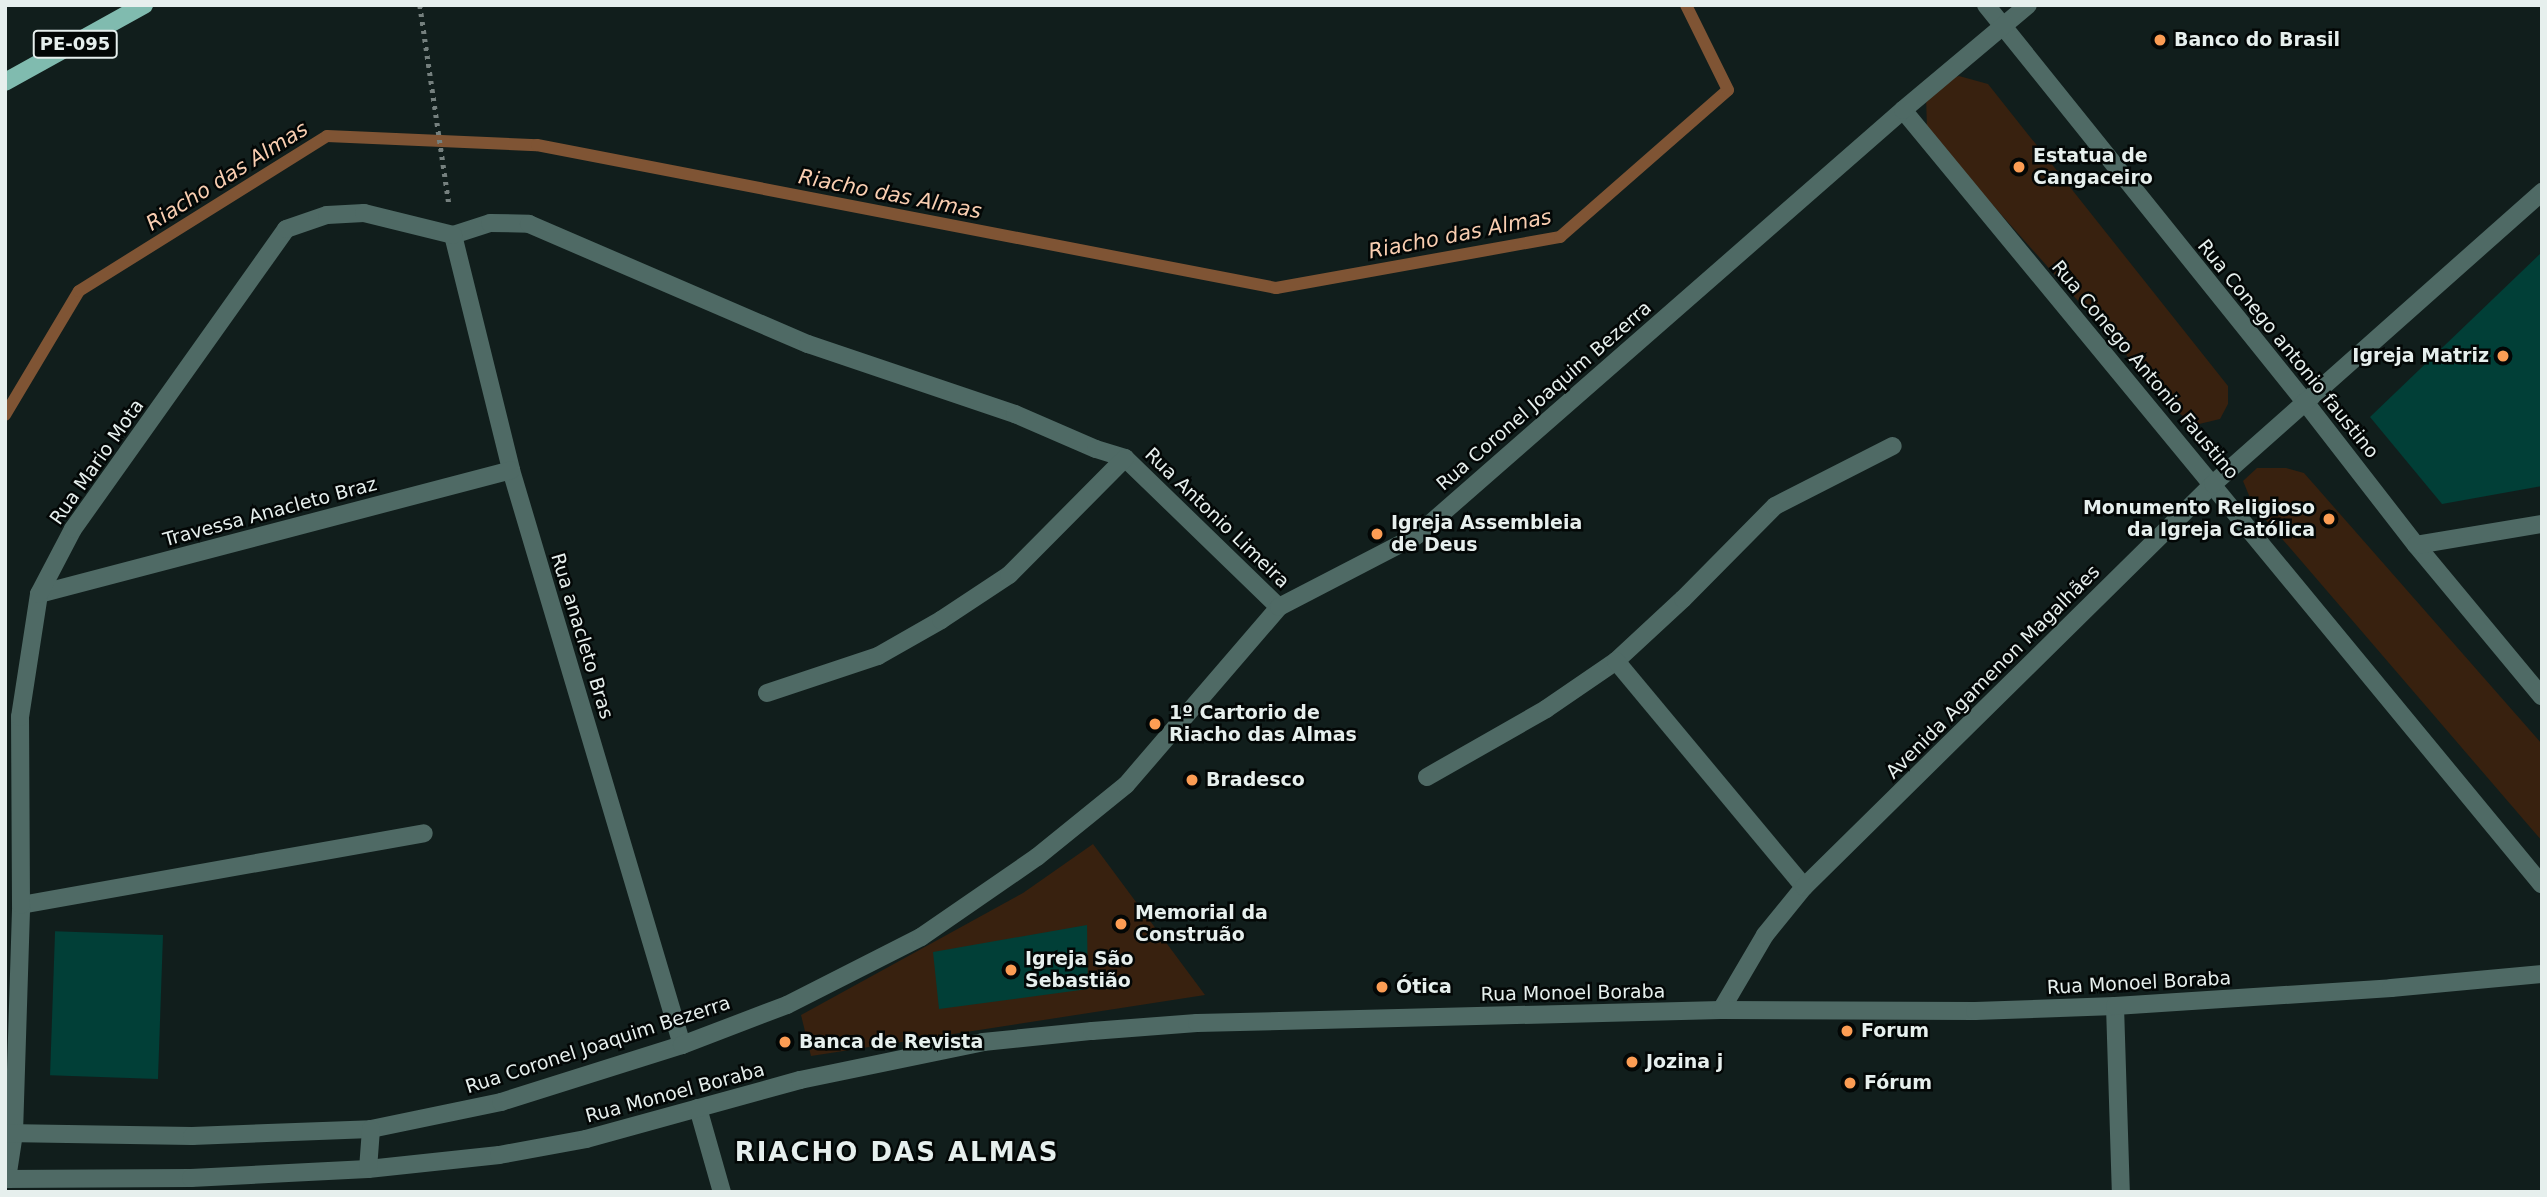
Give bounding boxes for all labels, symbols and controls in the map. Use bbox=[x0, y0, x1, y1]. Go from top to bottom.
road number: PE-095 bbox=[31, 29, 119, 58]
place label: Banco do Brasil bbox=[2174, 29, 2340, 51]
marker: Banco do Brasil bbox=[2152, 32, 2168, 48]
water label: Riacho das Almas bbox=[141, 116, 313, 236]
place label: Estatua de Cangaceiro bbox=[2033, 145, 2153, 189]
marker: Estatua de Cangaceiro bbox=[2011, 159, 2027, 175]
water label: Riacho das Almas bbox=[796, 164, 984, 224]
water label: Riacho das Almas bbox=[1366, 204, 1554, 264]
street label: Rua Conego antonio faustino bbox=[2193, 235, 2383, 463]
street label: Rua Conego Antonio Faustino bbox=[2047, 256, 2243, 484]
street label: Rua Coronel Joaquim Bezerra bbox=[1432, 296, 1656, 496]
place label: Igreja Matriz bbox=[2352, 345, 2489, 367]
marker: Igreja Matriz bbox=[2495, 348, 2511, 364]
street label: Rua Mario Mota bbox=[45, 395, 149, 529]
street label: Rua Antonio Limeira bbox=[1140, 443, 1294, 593]
street label: Travessa Anacleto Braz bbox=[161, 472, 379, 552]
place label: Monumento Religioso da Igreja Católica bbox=[2083, 497, 2315, 541]
marker: Monumento Religioso da Igreja Católica bbox=[2321, 511, 2337, 527]
place label: Igreja Assembleia de Deus bbox=[1391, 512, 1582, 556]
marker: Igreja Assembleia de Deus bbox=[1369, 526, 1385, 542]
street label: Rua anacleto Bras bbox=[546, 550, 618, 722]
street label: Avenida Agamenon Magalhães bbox=[1881, 560, 2105, 784]
place label: 1º Cartorio de Riacho das Almas bbox=[1169, 702, 1357, 746]
marker: 1º Cartorio de Riacho das Almas bbox=[1147, 716, 1163, 732]
place label: Bradesco bbox=[1206, 769, 1305, 791]
marker: Bradesco bbox=[1184, 772, 1200, 788]
place label: Memorial da Construão bbox=[1135, 902, 1268, 946]
marker: Memorial da Construão bbox=[1113, 916, 1129, 932]
place label: Igreja São Sebastião bbox=[1025, 948, 1133, 992]
marker: Igreja São Sebastião bbox=[1003, 962, 1019, 978]
street label: Rua Monoel Boraba bbox=[2046, 967, 2232, 999]
place label: Ótica bbox=[1396, 976, 1452, 998]
marker: Ótica bbox=[1374, 979, 1390, 995]
street label: Rua Monoel Boraba bbox=[1481, 980, 1665, 1006]
street label: Rua Coronel Joaquim Bezerra bbox=[463, 991, 733, 1099]
place label: Forum bbox=[1861, 1020, 1929, 1042]
marker: Forum bbox=[1839, 1023, 1855, 1039]
place label: Banca de Revista bbox=[799, 1031, 983, 1053]
marker: Banca de Revista bbox=[777, 1034, 793, 1050]
place label: Jozina j bbox=[1646, 1051, 1723, 1073]
marker: Jozina j bbox=[1624, 1054, 1640, 1070]
street label: Rua Monoel Boraba bbox=[583, 1058, 767, 1128]
place label: Fórum bbox=[1864, 1072, 1932, 1094]
marker: Fórum bbox=[1842, 1075, 1858, 1091]
district label: RIACHO DAS ALMAS bbox=[737, 1137, 1057, 1169]

